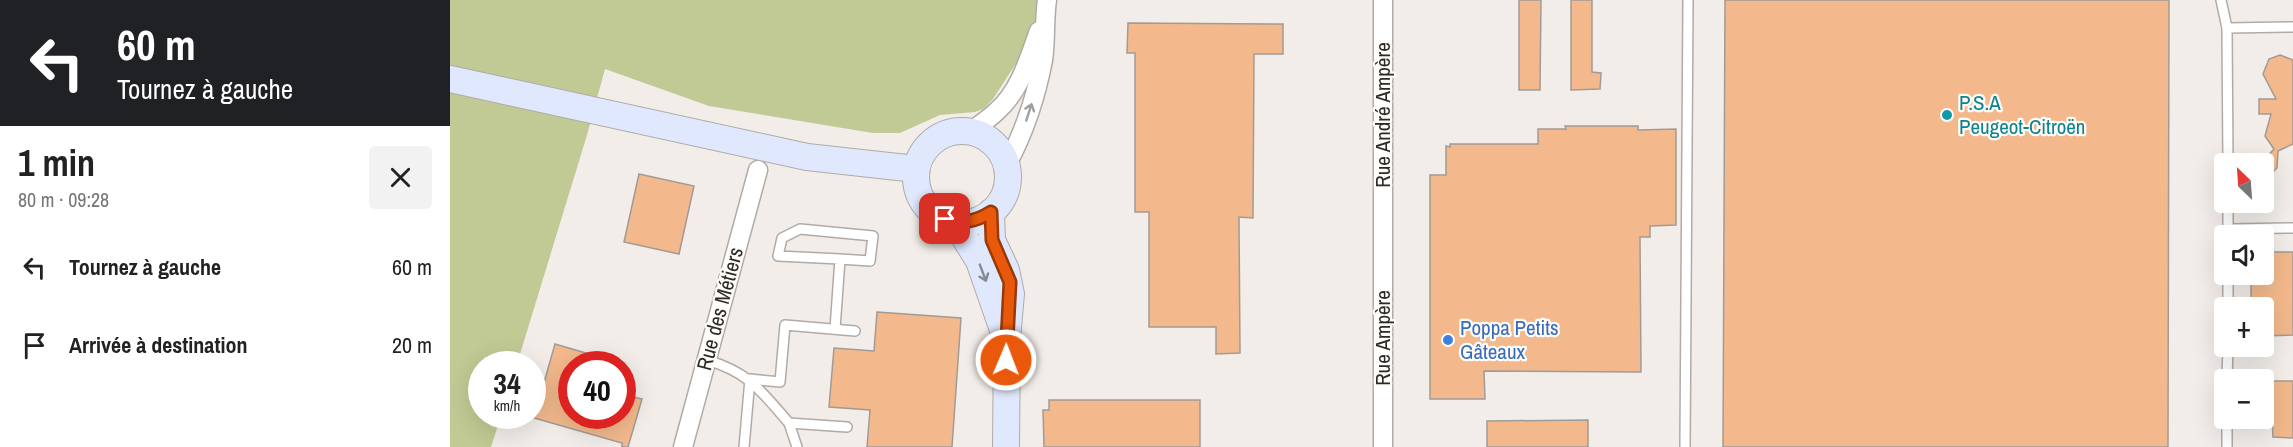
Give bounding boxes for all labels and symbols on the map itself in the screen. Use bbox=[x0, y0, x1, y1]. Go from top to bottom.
street label: Rue André Ampère bbox=[1368, 42, 1397, 188]
place label: P.S.A Peugeot-Citroën bbox=[1959, 88, 2085, 141]
one-way arrow bbox=[1024, 103, 1035, 122]
marker: P.S.A Peugeot-Citroën bbox=[1940, 108, 1954, 122]
north arrow bbox=[2214, 153, 2274, 213]
pin bbox=[919, 193, 970, 244]
street label: Rue des Métiers bbox=[689, 244, 750, 374]
one-way arrow bbox=[978, 263, 989, 281]
street label: Rue Ampère bbox=[1368, 290, 1397, 386]
place label: Poppa Petits Gâteaux bbox=[1460, 313, 1559, 366]
position arrow bbox=[974, 328, 1038, 392]
marker: Poppa Petits Gâteaux bbox=[1441, 333, 1455, 347]
speed limit sign: 40 bbox=[558, 351, 636, 429]

